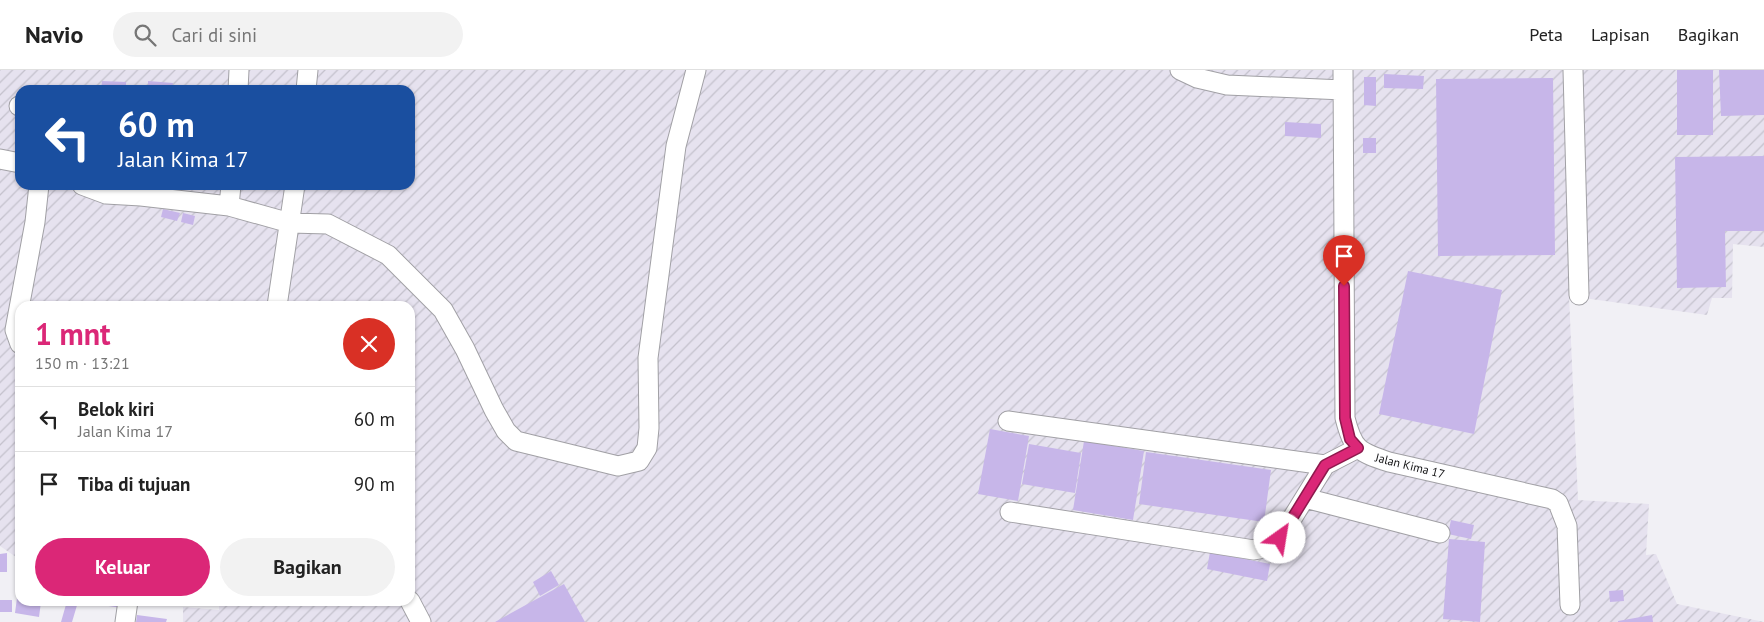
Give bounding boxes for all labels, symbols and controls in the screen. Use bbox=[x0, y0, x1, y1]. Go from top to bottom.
search box bbox=[113, 12, 463, 57]
text: Navio bbox=[25, 19, 83, 50]
icon: search bbox=[131, 21, 159, 49]
text: Cari di sini bbox=[171, 23, 257, 47]
text: Peta bbox=[1529, 23, 1563, 46]
text: Lapisan bbox=[1591, 23, 1650, 46]
text: Bagikan bbox=[1678, 23, 1739, 46]
text: 60 m bbox=[118, 101, 195, 147]
icon: left bbox=[35, 105, 100, 170]
text: Jalan Kima 17 bbox=[118, 145, 249, 173]
pin bbox=[1323, 235, 1365, 286]
icon: arrive bbox=[1330, 242, 1358, 270]
text: 1 mnt bbox=[35, 314, 111, 353]
button: close bbox=[343, 318, 395, 370]
text: 150 m · 13:21 bbox=[35, 353, 130, 373]
text: Belok kiri bbox=[78, 397, 154, 421]
icon: left bbox=[35, 405, 63, 433]
text: 60 m bbox=[354, 407, 395, 431]
text: Jalan Kima 17 bbox=[78, 421, 173, 441]
street label: Jalan Kima 17 bbox=[1373, 449, 1446, 481]
icon: arrive bbox=[35, 470, 63, 498]
text: Tiba di tujuan bbox=[78, 472, 190, 496]
text: 90 m bbox=[354, 472, 395, 496]
position arrow bbox=[1253, 511, 1305, 563]
button: Keluar bbox=[35, 538, 210, 596]
button: Bagikan bbox=[220, 538, 395, 596]

